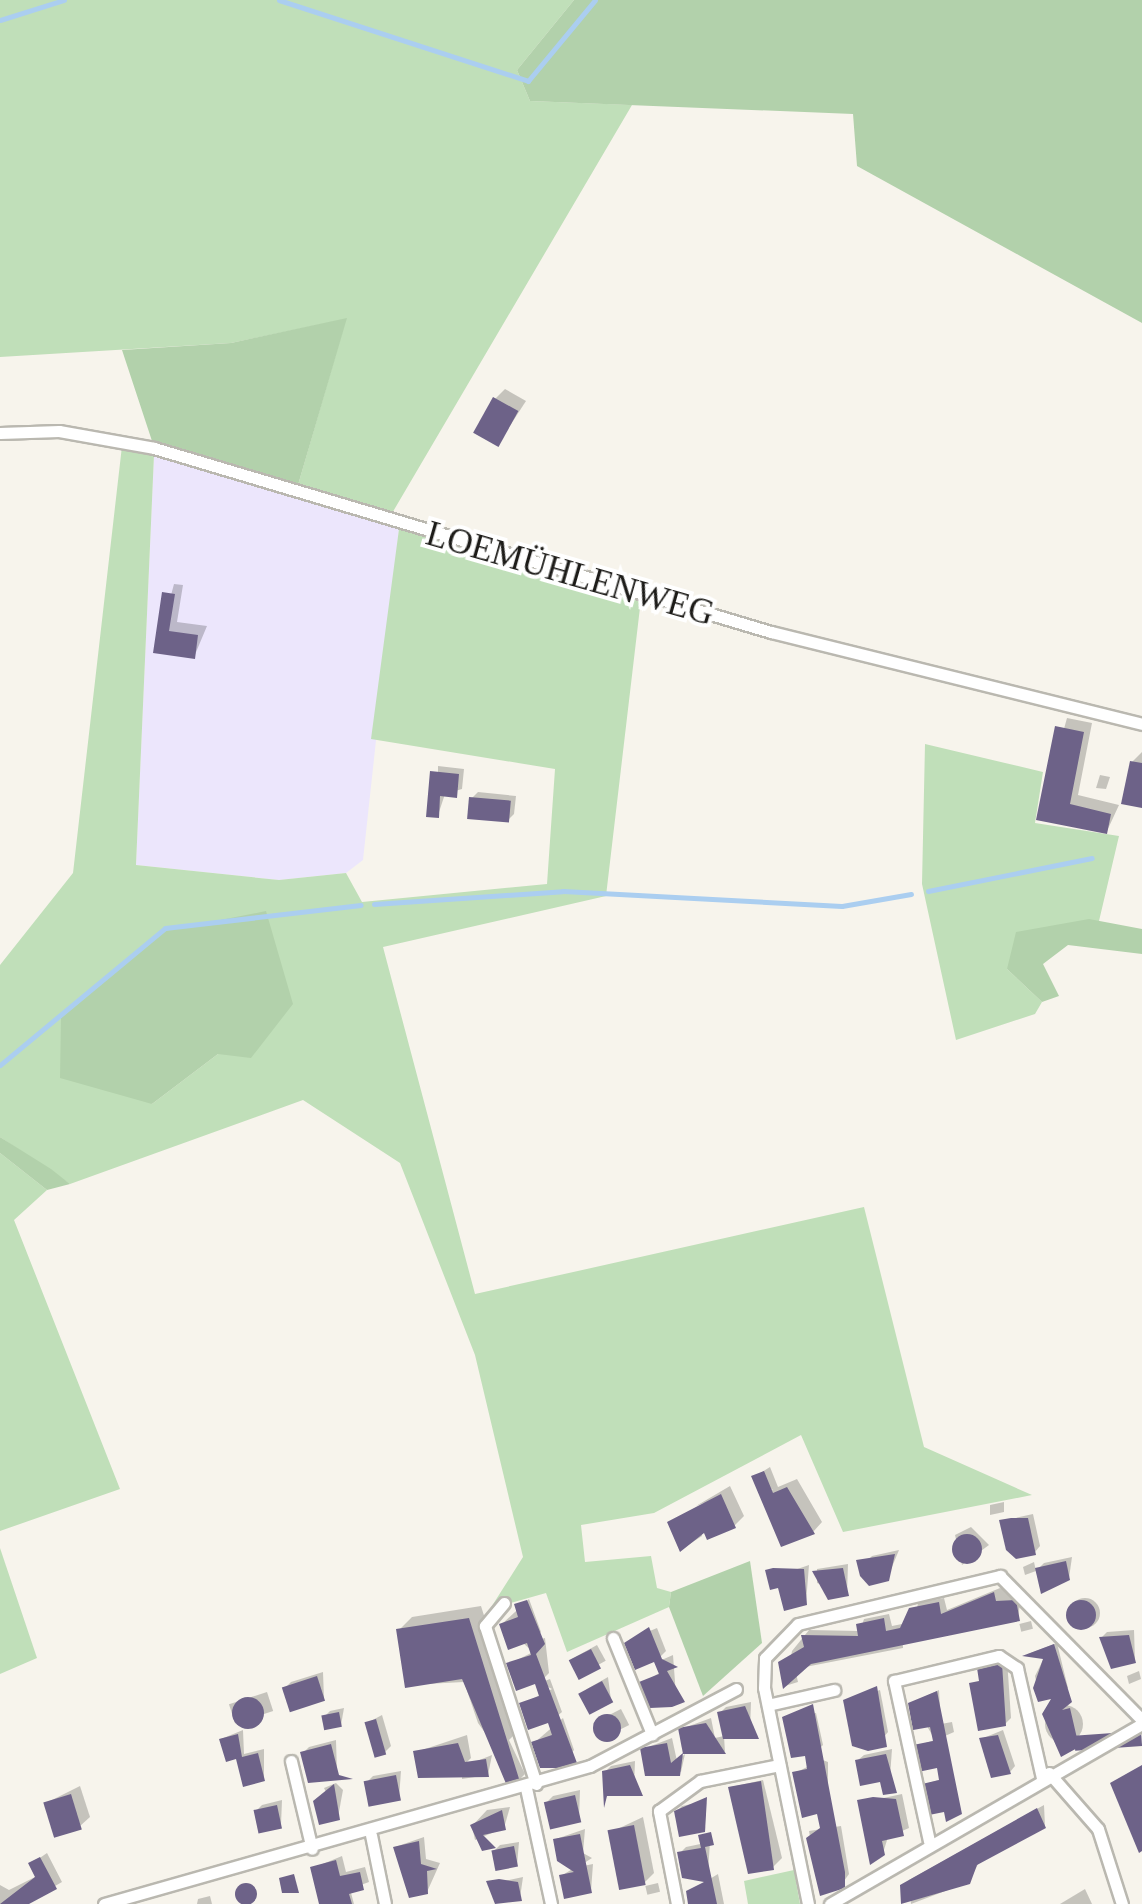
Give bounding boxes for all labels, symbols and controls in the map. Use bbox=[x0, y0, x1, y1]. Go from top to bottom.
street label: LOEMÜHLENWEG bbox=[421, 513, 719, 635]

